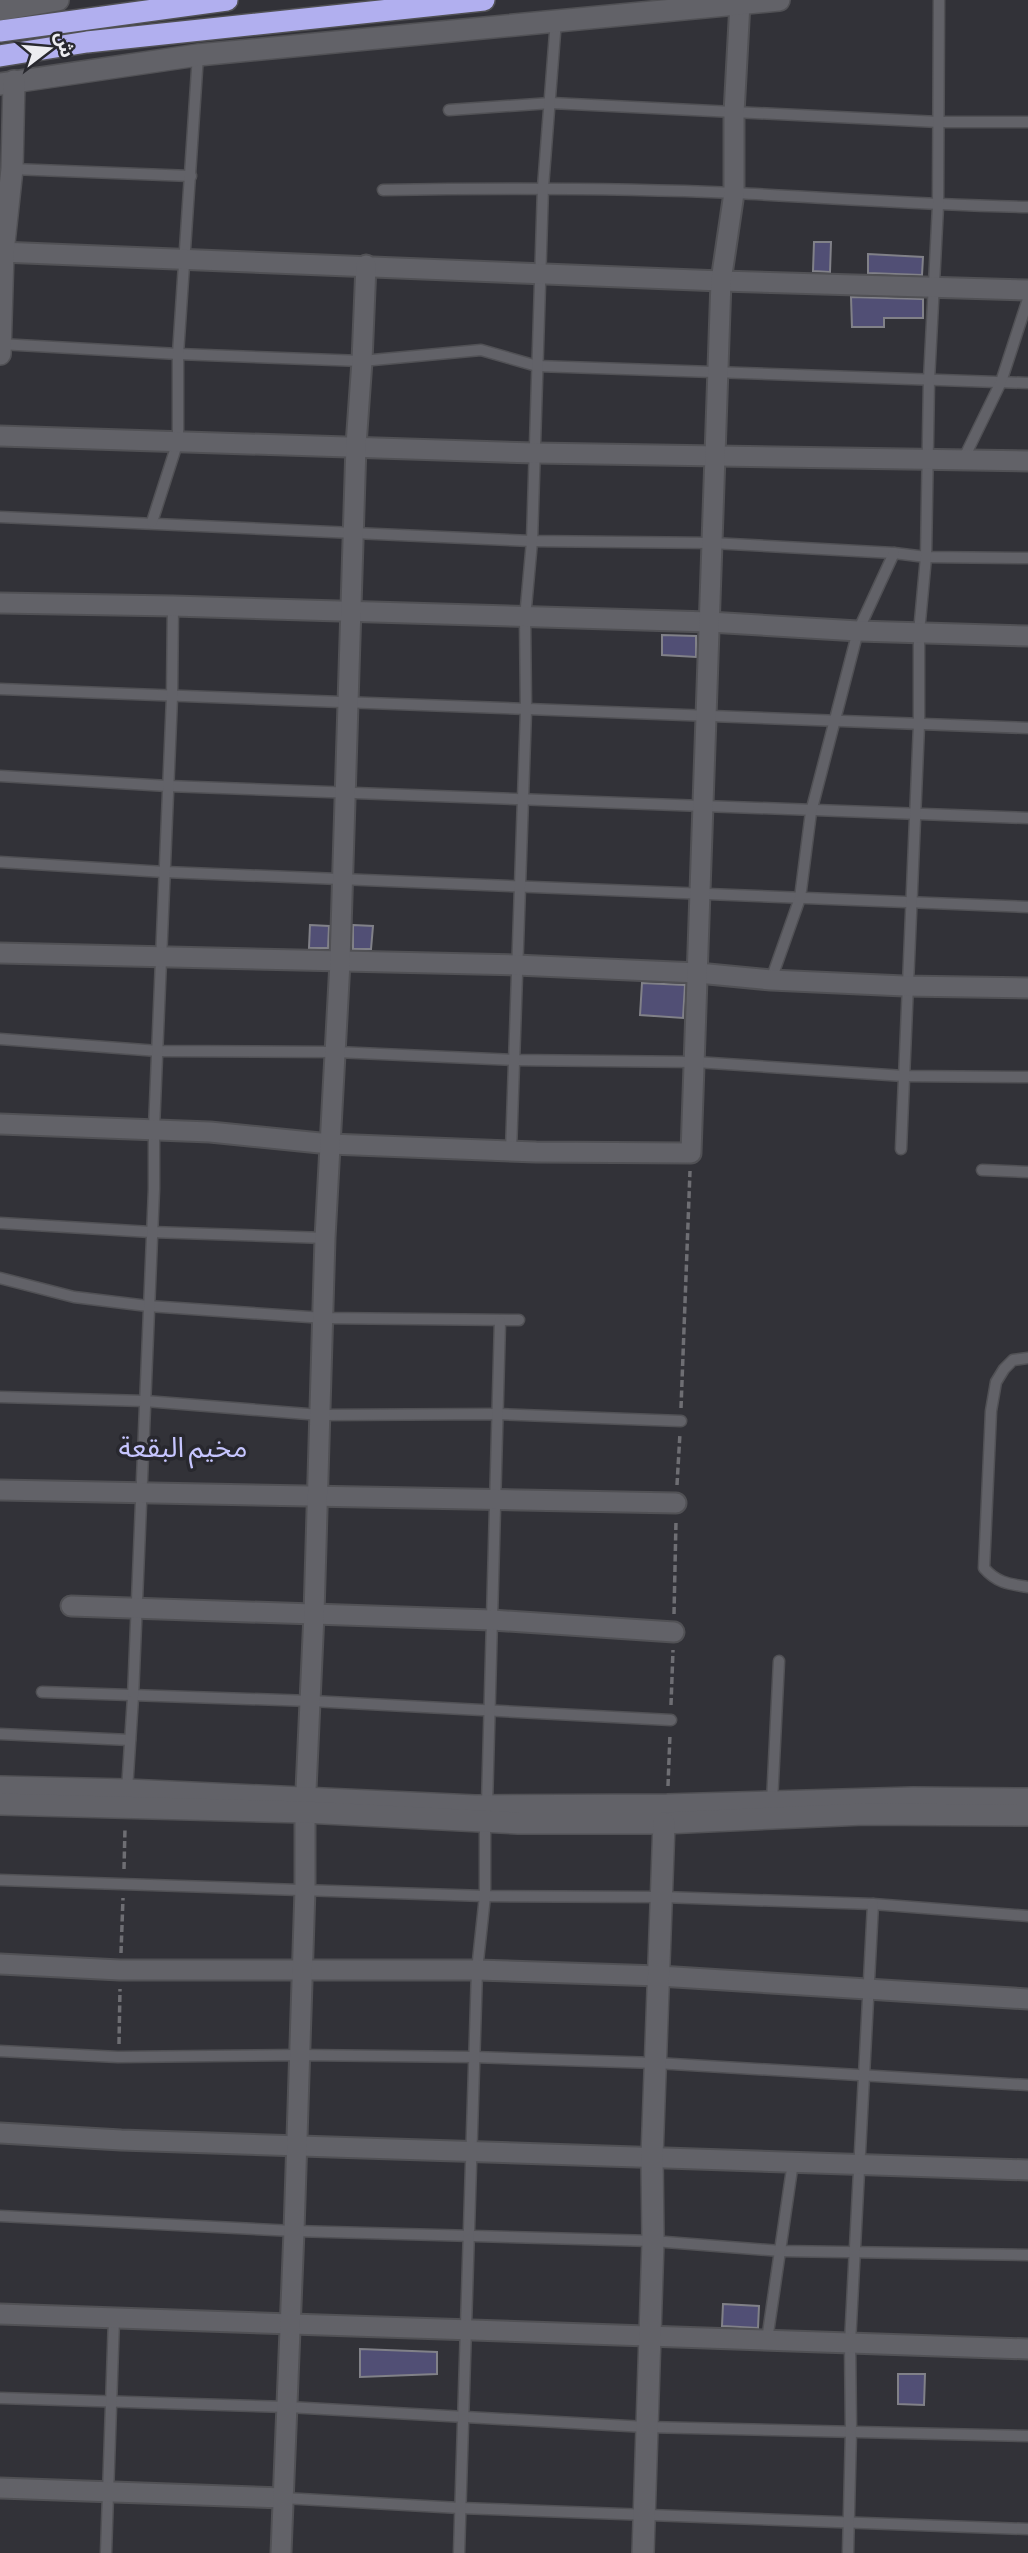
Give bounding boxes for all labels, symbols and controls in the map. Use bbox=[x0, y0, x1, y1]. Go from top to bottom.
north arrow bbox=[14, 14, 84, 84]
text: ش bbox=[49, 29, 79, 60]
district label: مخيم البقعة bbox=[119, 1432, 247, 1469]

